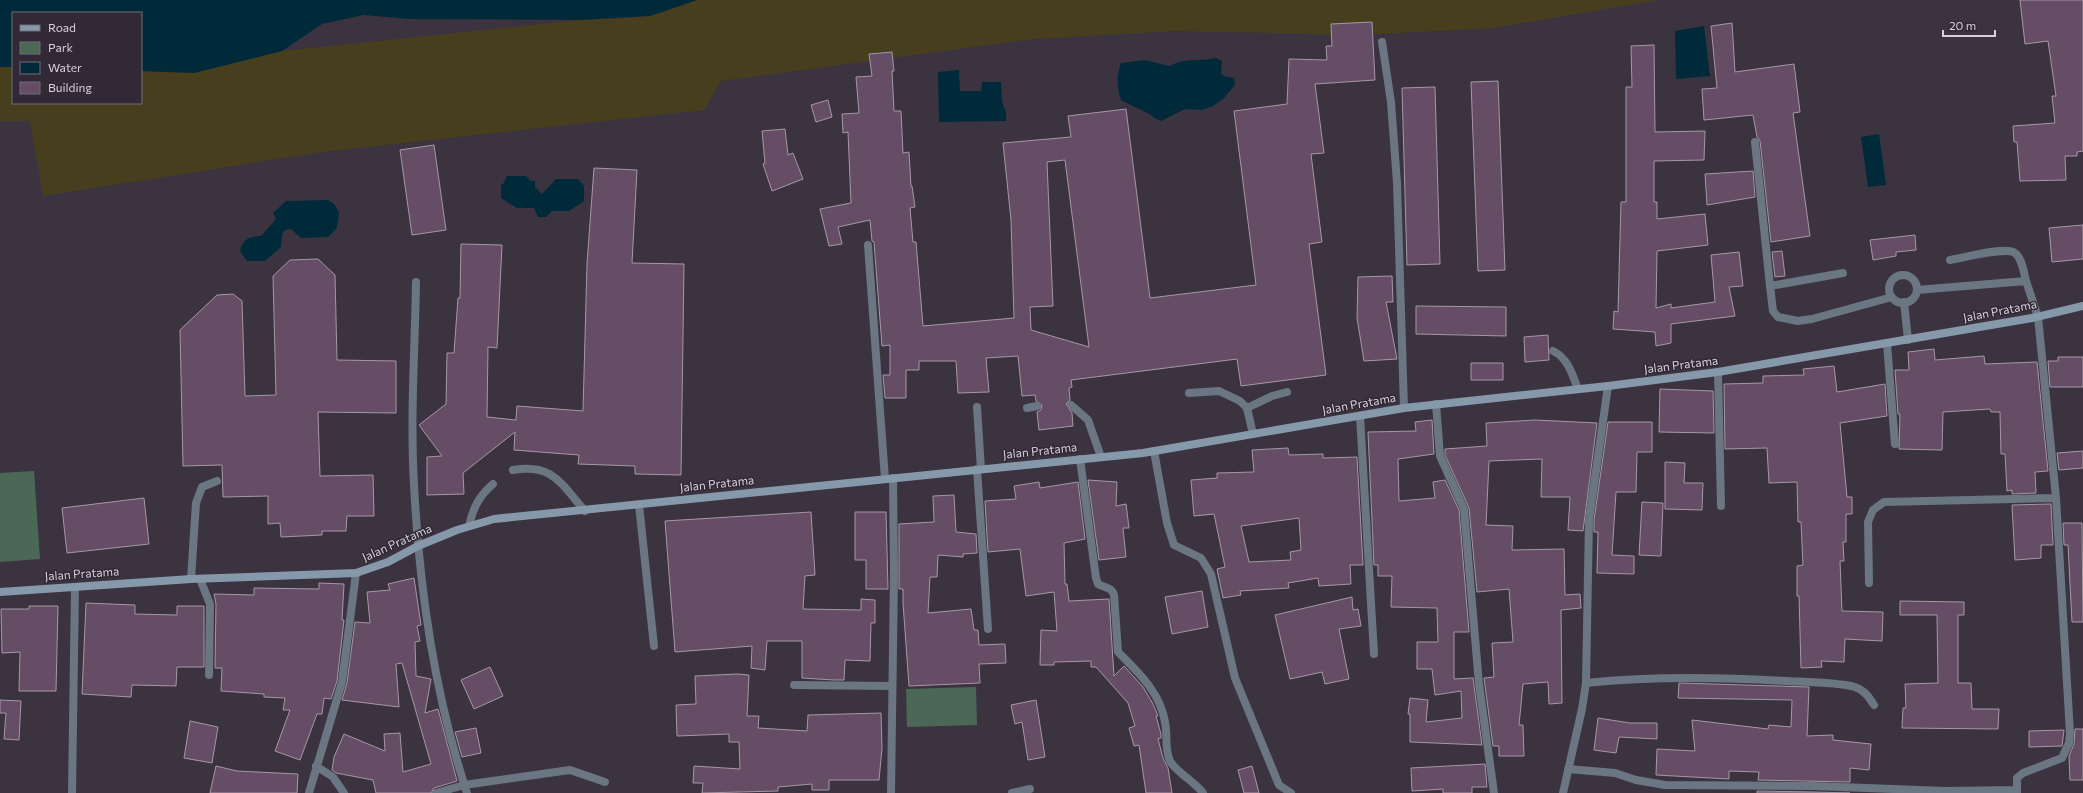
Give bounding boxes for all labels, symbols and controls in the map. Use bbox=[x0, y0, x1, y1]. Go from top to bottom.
legend bbox=[12, 12, 142, 104]
scale bar bbox=[1943, 12, 1995, 38]
text: 20 m bbox=[1949, 18, 1976, 32]
text: Road bbox=[48, 20, 76, 34]
text: Park bbox=[48, 40, 74, 54]
text: Water bbox=[48, 60, 82, 74]
text: Building bbox=[48, 80, 92, 94]
street label: Jalan Pratama bbox=[1962, 296, 2038, 325]
street label: Jalan Pratama bbox=[1643, 353, 1719, 376]
street label: Jalan Pratama bbox=[1321, 390, 1397, 417]
street label: Jalan Pratama bbox=[1002, 439, 1078, 462]
street label: Jalan Pratama bbox=[679, 472, 755, 495]
street label: Jalan Pratama bbox=[360, 520, 434, 565]
street label: Jalan Pratama bbox=[44, 563, 120, 584]

